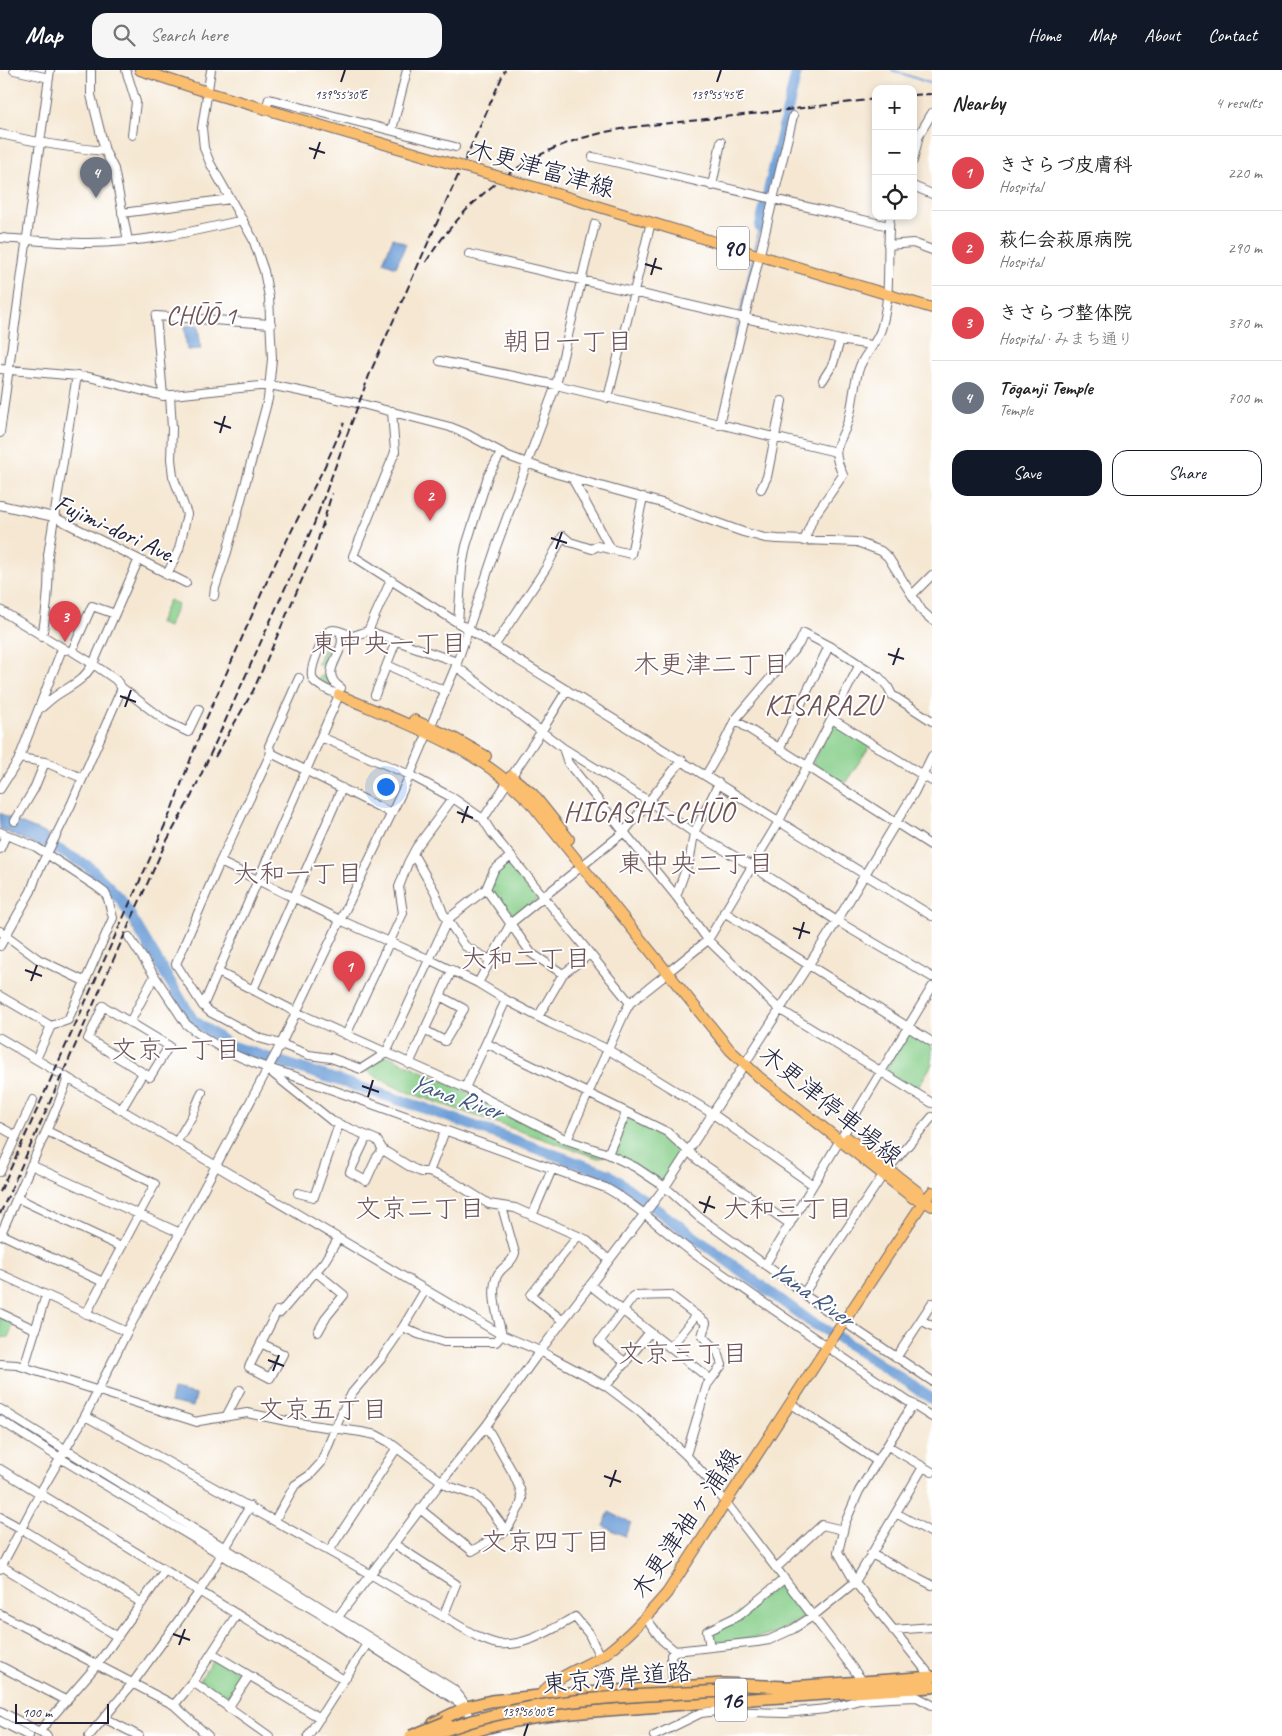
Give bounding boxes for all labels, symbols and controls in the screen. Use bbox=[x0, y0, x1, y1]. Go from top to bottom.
search box bbox=[92, 13, 442, 58]
text: Map bbox=[25, 20, 62, 50]
icon: search bbox=[110, 21, 138, 49]
text: Search here bbox=[150, 23, 228, 47]
text: Home bbox=[1028, 24, 1061, 46]
text: Map bbox=[1089, 24, 1116, 46]
text: About bbox=[1144, 24, 1180, 46]
text: Contact bbox=[1208, 24, 1257, 46]
map controls bbox=[872, 85, 917, 220]
button: + bbox=[872, 85, 917, 130]
text: 139°55'30"E bbox=[315, 87, 369, 103]
text: 139°55'45"E bbox=[691, 87, 745, 103]
text: Nearby bbox=[952, 90, 1005, 116]
text: 4 results bbox=[1215, 93, 1262, 113]
button: − bbox=[872, 130, 917, 175]
street label: 木更津富津線 bbox=[465, 133, 618, 205]
text: きさらづ皮膚科 bbox=[999, 153, 1132, 177]
pin: 4 bbox=[80, 157, 112, 198]
text: 1 bbox=[964, 163, 972, 183]
text: 220 m bbox=[1228, 163, 1262, 183]
button: locate bbox=[872, 175, 917, 220]
text: Hospital bbox=[999, 177, 1043, 197]
road number: 90 bbox=[717, 226, 749, 270]
text: 萩仁会萩原病院 bbox=[999, 228, 1132, 252]
text: 2 bbox=[964, 238, 972, 258]
text: 290 m bbox=[1228, 238, 1262, 258]
text: Hospital bbox=[999, 252, 1043, 272]
district label: CHŪŌ 1 bbox=[166, 299, 237, 332]
text: きさらづ整体院 bbox=[999, 301, 1132, 325]
text: 3 bbox=[964, 313, 972, 333]
text: 370 m bbox=[1228, 313, 1262, 333]
district label: 朝日一丁目 bbox=[503, 325, 633, 358]
text: Hospital · みまち通り bbox=[999, 329, 1133, 349]
text: Tōganji Temple bbox=[999, 376, 1093, 400]
text: 4 bbox=[964, 388, 972, 408]
text: 700 m bbox=[1228, 388, 1262, 408]
text: Temple bbox=[999, 400, 1033, 420]
button: Save bbox=[952, 450, 1102, 496]
button: Share bbox=[1112, 450, 1262, 496]
pin: 2 bbox=[414, 480, 446, 521]
street label: Fujimi-dori Ave. bbox=[50, 487, 182, 571]
pin: 3 bbox=[49, 601, 81, 642]
district label: 東中央一丁目 bbox=[311, 627, 467, 660]
district label: 木更津二丁目 bbox=[633, 648, 789, 681]
district label: KISARAZU bbox=[765, 687, 886, 722]
your location bbox=[373, 774, 399, 800]
district label: HIGASHI-CHŪŌ bbox=[563, 794, 739, 829]
district label: 東中央二丁目 bbox=[618, 847, 774, 880]
district label: 大和一丁目 bbox=[233, 857, 363, 890]
district label: 大和二丁目 bbox=[461, 942, 591, 975]
pin: 1 bbox=[333, 951, 365, 992]
district label: 文京一丁目 bbox=[111, 1033, 241, 1066]
street label: 木更津停車場線 bbox=[752, 1038, 908, 1173]
water label: Yana River bbox=[405, 1065, 511, 1129]
district label: 文京二丁目 bbox=[355, 1192, 485, 1225]
district label: 大和三丁目 bbox=[723, 1192, 853, 1225]
water label: Yana River bbox=[763, 1253, 864, 1337]
district label: 文京三丁目 bbox=[618, 1337, 748, 1370]
district label: 文京五丁目 bbox=[258, 1393, 388, 1426]
street label: 木更津袖ヶ浦線 bbox=[624, 1442, 748, 1605]
district label: 文京四丁目 bbox=[481, 1525, 611, 1558]
street label: 東京湾岸道路 bbox=[541, 1656, 693, 1700]
road number: 16 bbox=[715, 1678, 747, 1722]
scale bar bbox=[15, 1701, 109, 1724]
text: 100 m bbox=[22, 1704, 52, 1721]
text: 139°56'00"E bbox=[502, 1704, 556, 1720]

